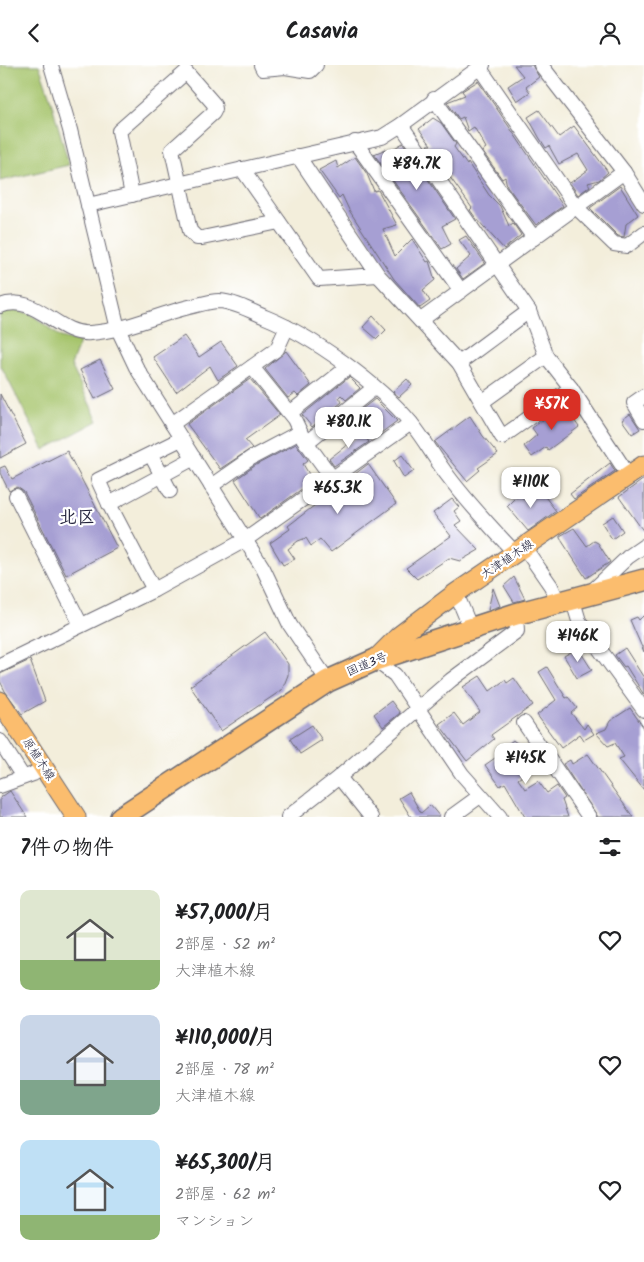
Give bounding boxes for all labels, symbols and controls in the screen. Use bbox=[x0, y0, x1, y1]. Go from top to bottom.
text: Casavia bbox=[286, 15, 358, 50]
icon: back bbox=[20, 19, 48, 47]
icon: person bbox=[596, 19, 624, 47]
pin: ¥84.7K bbox=[376, 149, 458, 191]
text: ¥84.7K bbox=[393, 152, 441, 177]
pin: ¥57K bbox=[522, 389, 582, 431]
text: ¥57K bbox=[534, 392, 570, 417]
pin: ¥80.1K bbox=[308, 407, 390, 449]
text: ¥80.1K bbox=[326, 410, 372, 435]
pin: ¥110K bbox=[496, 467, 566, 509]
text: ¥110K bbox=[512, 470, 550, 495]
pin: ¥65.3K bbox=[297, 473, 379, 515]
text: ¥65.3K bbox=[314, 476, 362, 501]
district label: 北区 bbox=[59, 504, 95, 533]
street label: 大津植木線 bbox=[477, 535, 537, 584]
pin: ¥146K bbox=[543, 621, 613, 663]
text: ¥146K bbox=[557, 624, 599, 649]
street label: 国道3号 bbox=[344, 647, 391, 682]
street label: 原植木線 bbox=[18, 734, 60, 785]
pin: ¥145K bbox=[491, 743, 561, 785]
text: ¥145K bbox=[505, 746, 547, 771]
text: 7件の物件 bbox=[20, 832, 114, 865]
icon: filters bbox=[596, 833, 624, 861]
text: ¥57,000/月 bbox=[175, 897, 273, 930]
icon: home bbox=[60, 910, 120, 970]
icon: heart bbox=[596, 926, 624, 954]
text: 2部屋 · 52 m² bbox=[175, 932, 275, 957]
text: 大津植木線 bbox=[175, 959, 255, 984]
text: ¥110,000/月 bbox=[175, 1022, 276, 1055]
icon: home bbox=[60, 1035, 120, 1095]
icon: heart bbox=[596, 1051, 624, 1079]
text: 2部屋 · 78 m² bbox=[175, 1057, 274, 1082]
text: 大津植木線 bbox=[175, 1084, 255, 1109]
text: ¥65,300/月 bbox=[175, 1147, 275, 1180]
icon: home bbox=[60, 1160, 120, 1220]
icon: heart bbox=[596, 1176, 624, 1204]
text: 2部屋 · 62 m² bbox=[175, 1182, 275, 1207]
text: マンション bbox=[175, 1209, 254, 1234]

